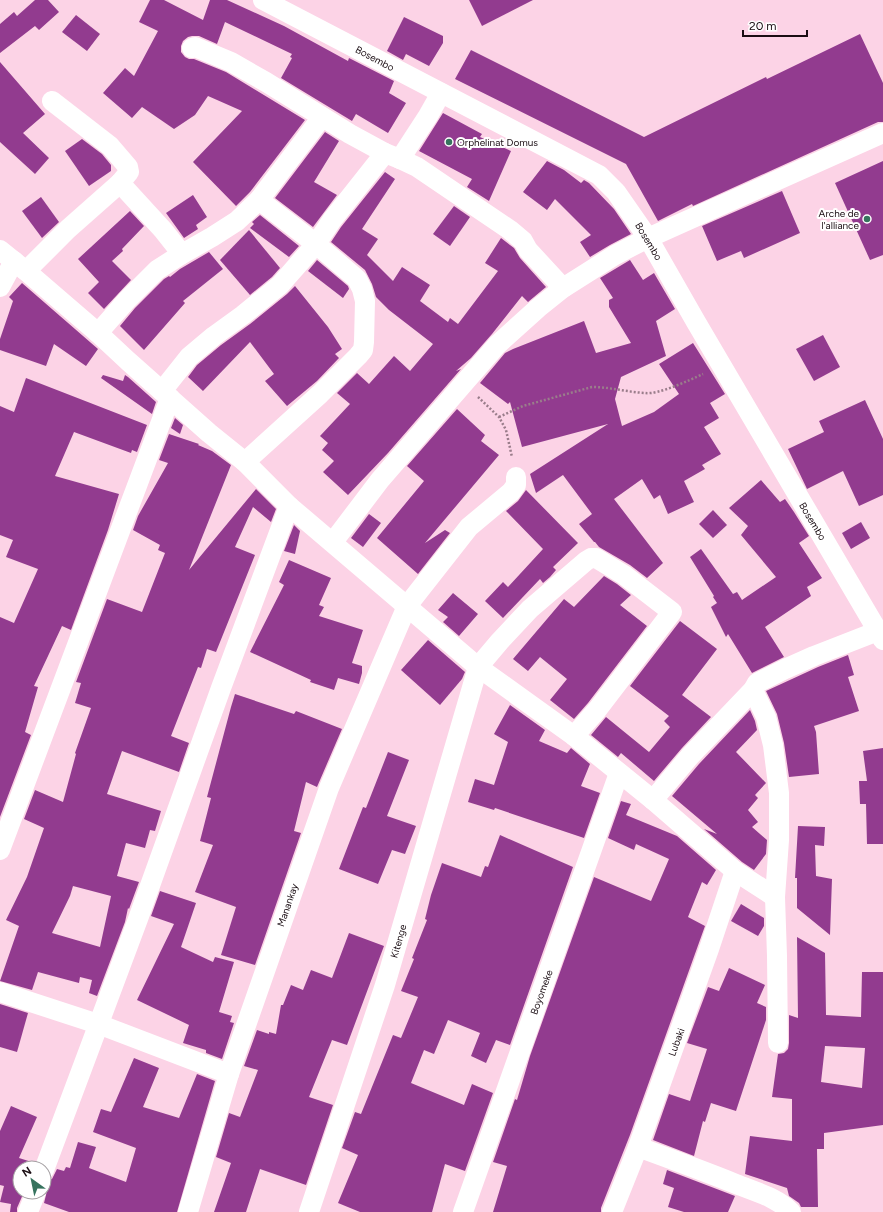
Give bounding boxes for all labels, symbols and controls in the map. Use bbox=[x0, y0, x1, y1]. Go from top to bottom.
scale bar bbox=[743, 12, 807, 38]
text: 20 m bbox=[749, 19, 777, 33]
street label: Bosembo bbox=[353, 43, 397, 74]
place label: Orphelinat Domus bbox=[457, 136, 538, 149]
marker: Orphelinat Domus bbox=[444, 137, 454, 147]
place label: Arche de l'alliance bbox=[819, 207, 860, 232]
marker: Arche de l'alliance bbox=[862, 214, 872, 224]
street label: Bosembo bbox=[632, 220, 665, 263]
street label: Bosembo bbox=[796, 500, 829, 543]
street label: Manankay bbox=[274, 881, 301, 928]
street label: Kitenge bbox=[387, 922, 410, 960]
street label: Boyomeke bbox=[527, 967, 556, 1016]
street label: Lubaki bbox=[665, 1026, 688, 1058]
north arrow bbox=[12, 1160, 52, 1200]
text: N bbox=[20, 1164, 34, 1180]

